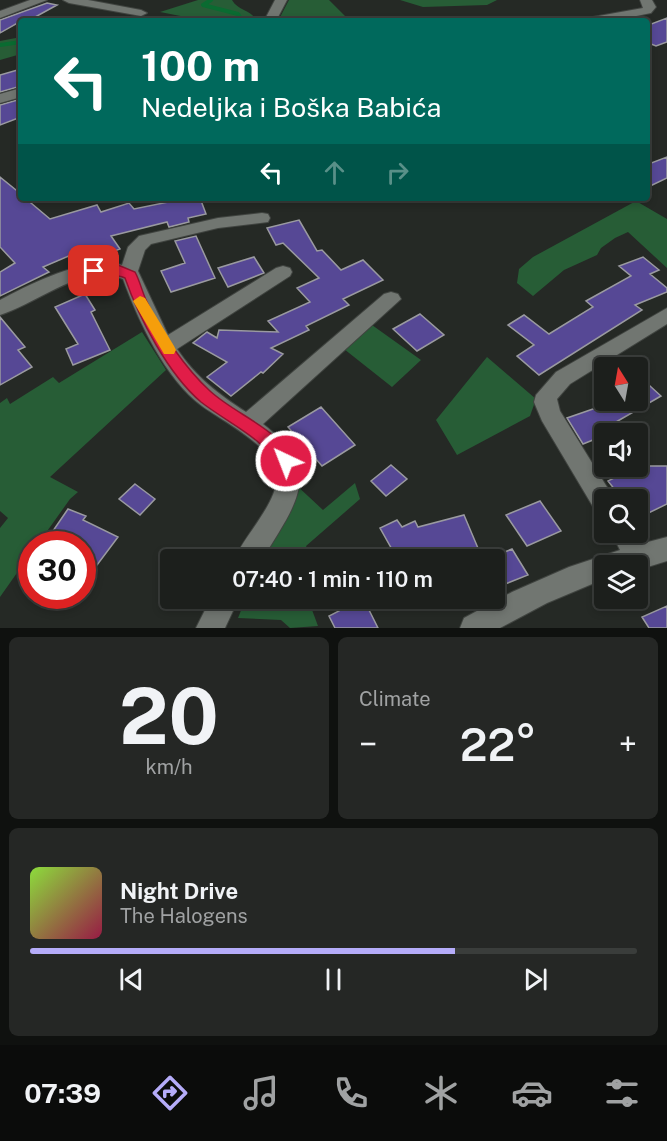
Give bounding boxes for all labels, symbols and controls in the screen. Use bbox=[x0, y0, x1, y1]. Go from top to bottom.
text: 100 m bbox=[141, 41, 260, 90]
icon: left bbox=[42, 42, 120, 120]
text: Nedeljka i Boška Babića bbox=[141, 91, 441, 123]
icon: left bbox=[255, 156, 288, 189]
icon: ahead bbox=[318, 156, 351, 189]
icon: right bbox=[381, 156, 414, 189]
pin bbox=[68, 245, 119, 296]
icon: arrive bbox=[77, 254, 110, 287]
north arrow bbox=[594, 357, 648, 411]
map controls bbox=[594, 357, 648, 609]
button: sound bbox=[594, 423, 648, 477]
position arrow bbox=[254, 429, 318, 493]
button: search bbox=[594, 489, 648, 543]
speed limit sign: 30 bbox=[18, 531, 96, 609]
button: layers bbox=[594, 555, 648, 609]
text: 07:40 · 1 min · 110 m bbox=[232, 566, 433, 592]
text: 20 bbox=[119, 670, 219, 762]
text: Climate bbox=[359, 687, 431, 711]
text: 22° bbox=[460, 718, 536, 771]
text: − bbox=[359, 725, 377, 763]
text: + bbox=[619, 725, 637, 763]
text: km/h bbox=[145, 755, 193, 779]
text: Night Drive bbox=[120, 878, 238, 904]
text: The Halogens bbox=[120, 904, 248, 928]
icon: previous bbox=[115, 963, 148, 996]
icon: pause bbox=[317, 963, 350, 996]
icon: next bbox=[519, 963, 552, 996]
icon: directions bbox=[149, 1072, 191, 1114]
icon: music bbox=[240, 1072, 282, 1114]
icon: phone bbox=[330, 1072, 372, 1114]
icon: climate bbox=[420, 1072, 462, 1114]
icon: car bbox=[511, 1072, 553, 1114]
icon: filters bbox=[601, 1072, 643, 1114]
text: 07:39 bbox=[24, 1077, 101, 1109]

